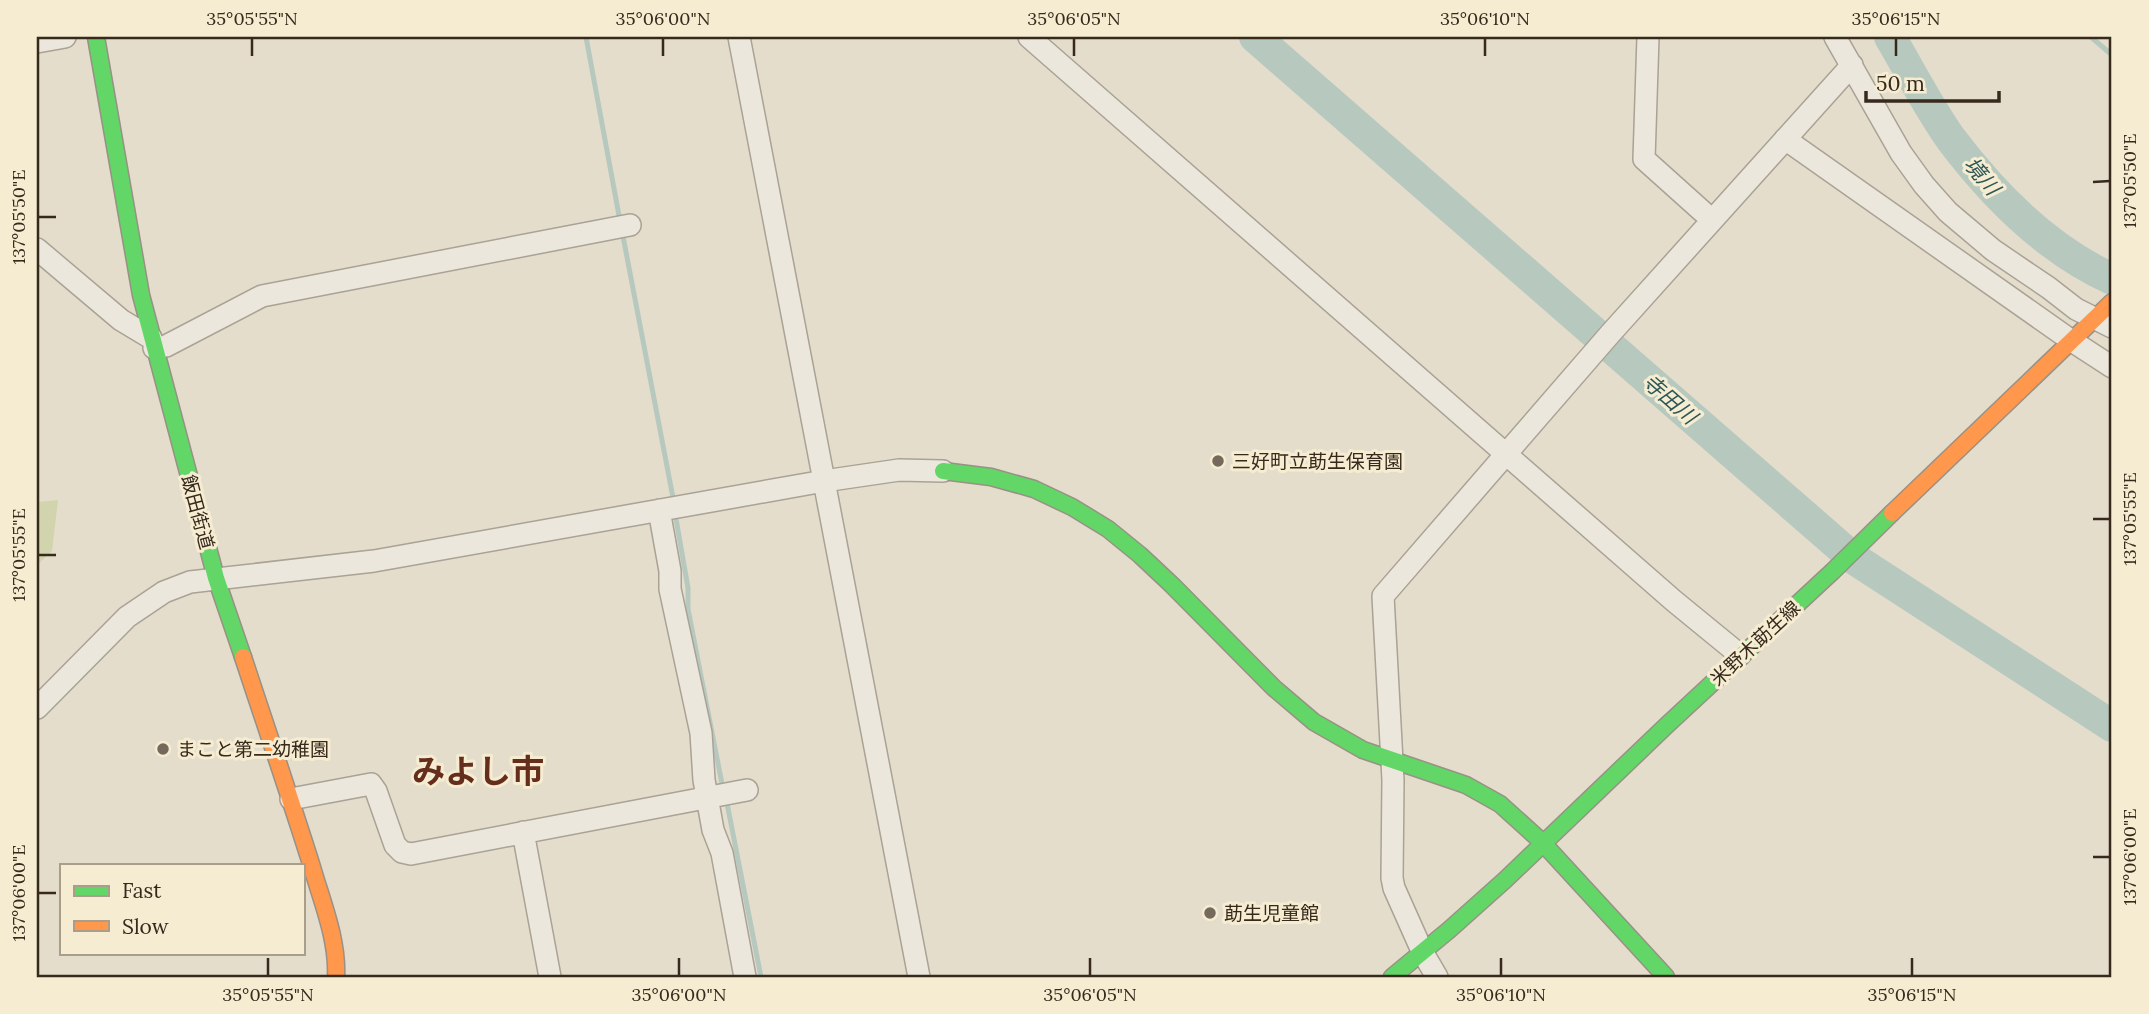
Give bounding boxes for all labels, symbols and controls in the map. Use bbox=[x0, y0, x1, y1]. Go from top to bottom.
text: 35°05'55"N bbox=[206, 7, 298, 30]
text: 35°06'00"N bbox=[616, 7, 710, 30]
text: 35°06'05"N bbox=[1027, 7, 1121, 30]
text: 35°06'10"N bbox=[1440, 7, 1530, 30]
text: 35°06'15"N bbox=[1852, 7, 1940, 30]
scale bar bbox=[1866, 60, 1998, 104]
text: 50 m bbox=[1876, 70, 1925, 97]
text: 137°05'50"E bbox=[2118, 134, 2141, 228]
water label: 境川 bbox=[1958, 151, 2007, 202]
text: 137°05'50"E bbox=[7, 170, 30, 264]
water label: 寺田川 bbox=[1637, 368, 1704, 431]
place label: 三好町立莇生保育園 bbox=[1232, 449, 1403, 473]
marker: 三好町立莇生保育園 bbox=[1210, 453, 1226, 469]
street label: 飯田街道 bbox=[177, 472, 219, 552]
text: 137°05'55"E bbox=[2118, 472, 2141, 566]
text: 137°05'55"E bbox=[7, 508, 30, 602]
street label: 米野木莇生線 bbox=[1705, 595, 1805, 691]
place label: まこと第二幼稚園 bbox=[177, 737, 329, 761]
marker: まこと第二幼稚園 bbox=[155, 741, 171, 757]
district label: みよし市 bbox=[412, 750, 544, 792]
text: 137°06'00"E bbox=[2118, 809, 2141, 905]
text: 137°06'00"E bbox=[7, 845, 30, 941]
legend bbox=[60, 864, 304, 954]
text: Fast bbox=[122, 877, 162, 904]
place label: 莇生児童館 bbox=[1224, 901, 1319, 925]
marker: 莇生児童館 bbox=[1202, 905, 1218, 921]
text: Slow bbox=[122, 913, 169, 940]
text: 35°05'55"N bbox=[222, 983, 314, 1006]
text: 35°06'00"N bbox=[632, 983, 726, 1006]
text: 35°06'05"N bbox=[1043, 983, 1137, 1006]
text: 35°06'10"N bbox=[1456, 983, 1546, 1006]
text: 35°06'15"N bbox=[1868, 983, 1956, 1006]

